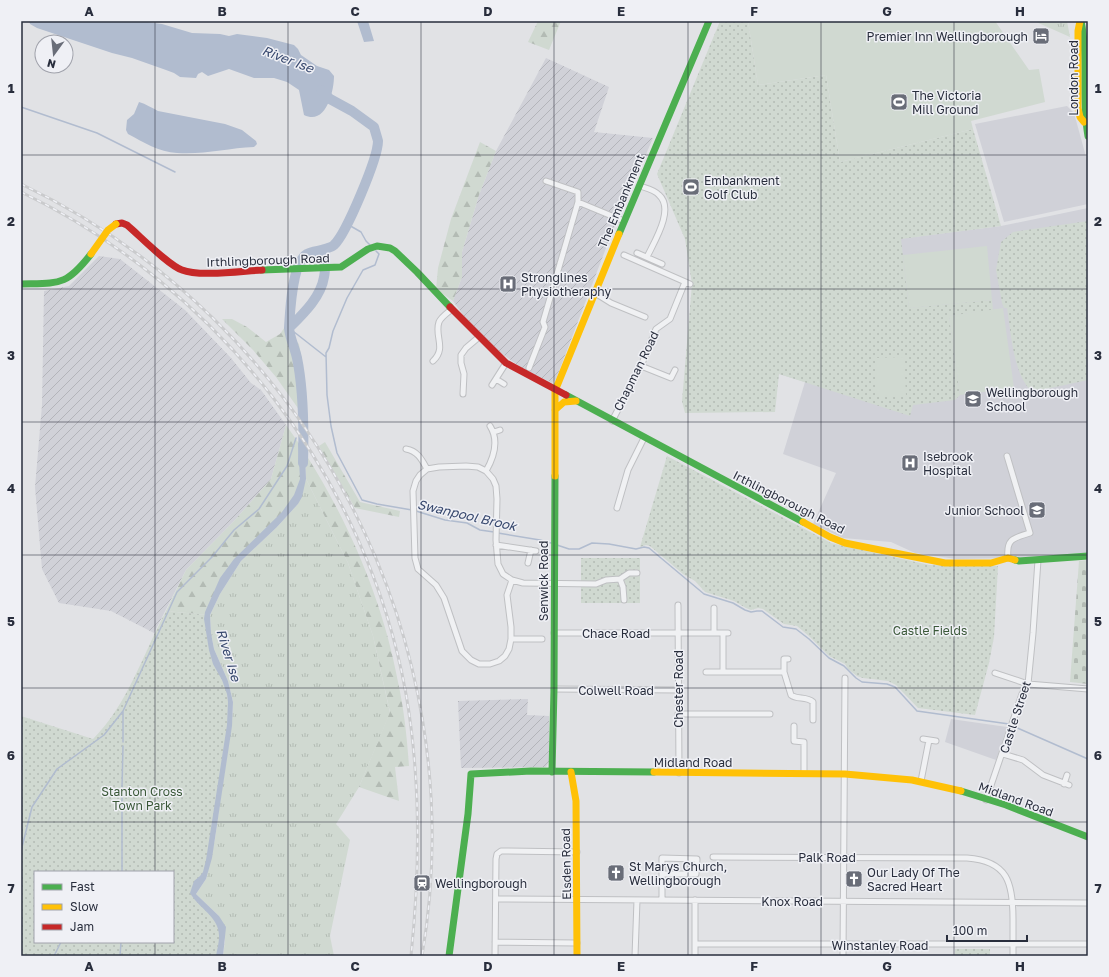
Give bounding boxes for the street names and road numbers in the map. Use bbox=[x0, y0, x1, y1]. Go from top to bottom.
street label: London Road bbox=[1066, 40, 1081, 116]
street label: The Embankment bbox=[594, 152, 648, 250]
street label: Irthlingborough Road bbox=[206, 250, 330, 270]
street label: Chapman Road bbox=[610, 329, 662, 413]
street label: Irthlingborough Road bbox=[731, 467, 847, 537]
street label: Senwick Road bbox=[536, 541, 551, 621]
street label: Chace Road bbox=[582, 626, 650, 641]
street label: Chester Road bbox=[671, 650, 686, 728]
street label: Castle Street bbox=[996, 679, 1034, 755]
street label: Colwell Road bbox=[578, 683, 654, 698]
street label: Midland Road bbox=[654, 755, 732, 770]
street label: Midland Road bbox=[976, 778, 1056, 820]
street label: Elsden Road bbox=[558, 828, 574, 900]
street label: Palk Road bbox=[798, 850, 856, 865]
street label: Knox Road bbox=[761, 894, 823, 909]
street label: Winstanley Road bbox=[832, 938, 929, 953]

